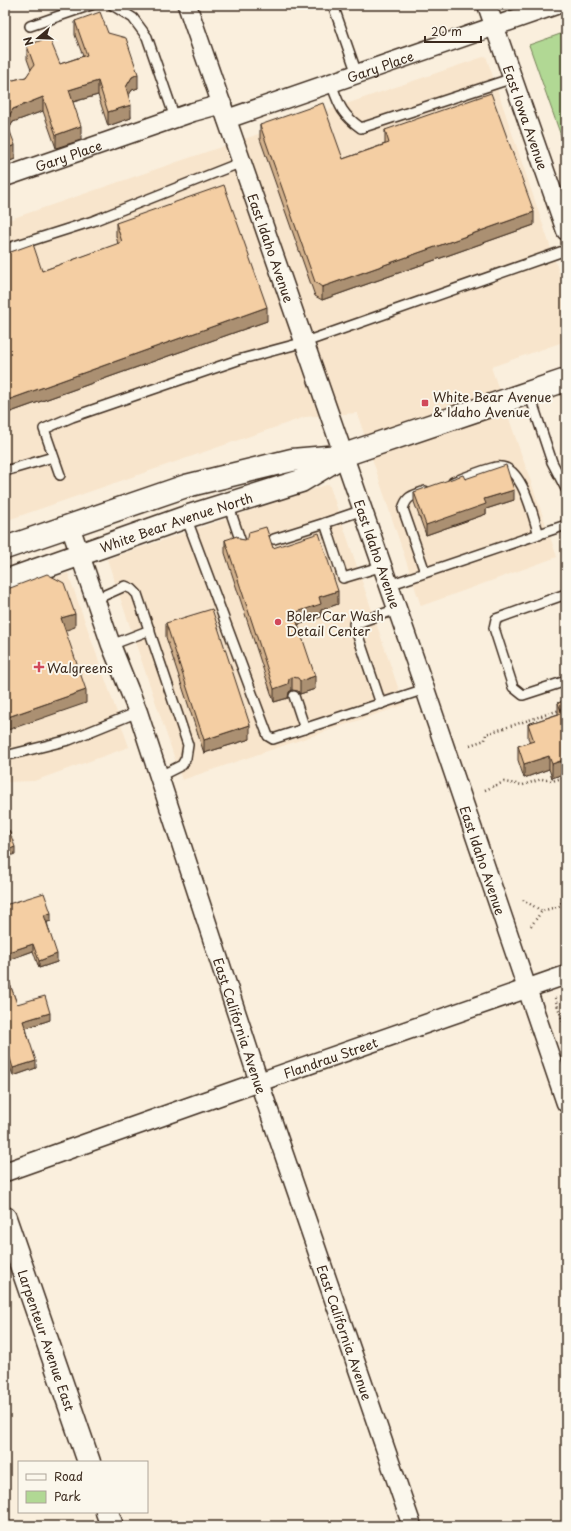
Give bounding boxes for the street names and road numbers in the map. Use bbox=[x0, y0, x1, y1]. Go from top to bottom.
street label: Gary Place bbox=[344, 46, 416, 86]
street label: East Iowa Avenue bbox=[499, 63, 553, 172]
street label: Gary Place bbox=[32, 135, 104, 175]
street label: East Idaho Avenue bbox=[244, 191, 299, 305]
street label: White Bear Avenue North bbox=[97, 487, 255, 556]
street label: East Idaho Avenue bbox=[350, 497, 406, 611]
street label: East Idaho Avenue bbox=[456, 803, 511, 917]
street label: East California Avenue bbox=[209, 955, 272, 1096]
street label: Flandrau Street bbox=[281, 1032, 380, 1082]
street label: East California Avenue bbox=[313, 1262, 377, 1402]
street label: Larpenteur Avenue East bbox=[14, 1267, 80, 1413]

